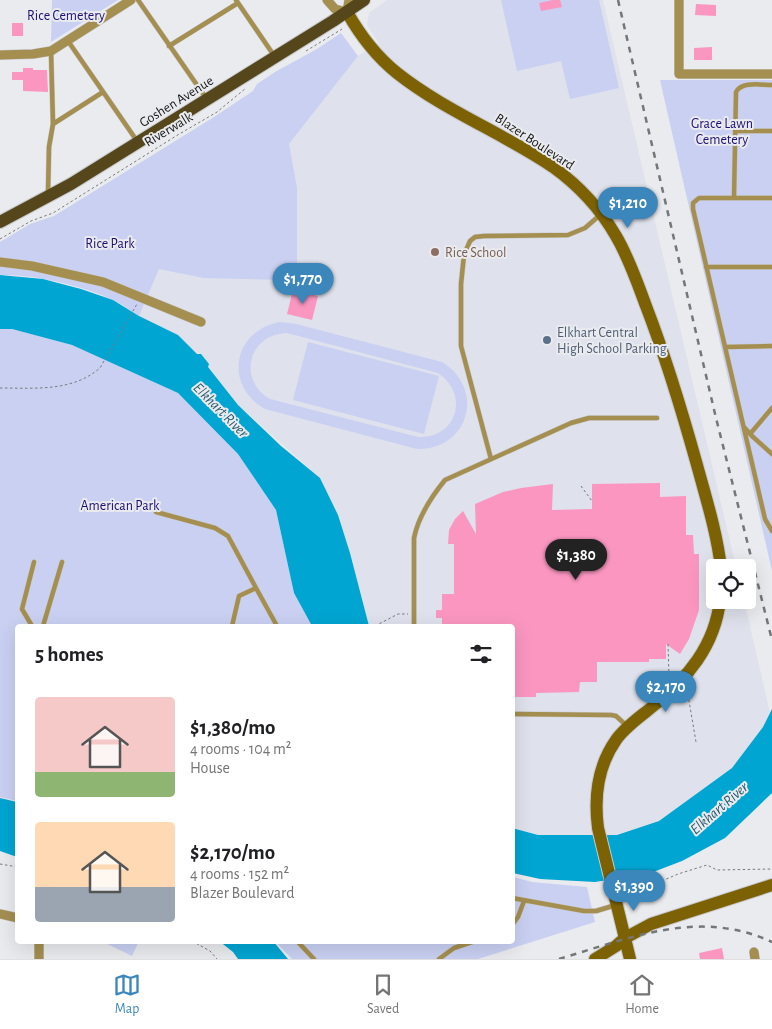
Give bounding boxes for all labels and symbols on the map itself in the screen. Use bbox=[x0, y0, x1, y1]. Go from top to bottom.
park label: Rice Cemetery bbox=[27, 9, 105, 23]
street label: Goshen Avenue bbox=[137, 74, 216, 130]
street label: Riverwalk bbox=[142, 110, 196, 150]
street label: Blazer Boulevard bbox=[492, 111, 577, 173]
park label: Grace Lawn Cemetery bbox=[691, 117, 753, 147]
pin: $1,210 bbox=[587, 186, 669, 229]
park label: Rice Park bbox=[85, 237, 135, 251]
marker: Rice School bbox=[429, 246, 441, 258]
place label: Rice School bbox=[445, 246, 507, 260]
pin: $1,770 bbox=[262, 262, 344, 305]
place label: Elkhart Central High School Parking bbox=[557, 326, 667, 356]
marker: Elkhart Central High School Parking bbox=[541, 334, 553, 346]
water label: Elkhart River bbox=[190, 380, 252, 441]
park label: American Park bbox=[81, 499, 160, 513]
pin: $1,380 bbox=[535, 538, 617, 581]
pin: $2,170 bbox=[625, 670, 707, 713]
water label: Elkhart River bbox=[688, 779, 752, 837]
pin: $1,390 bbox=[593, 870, 675, 912]

